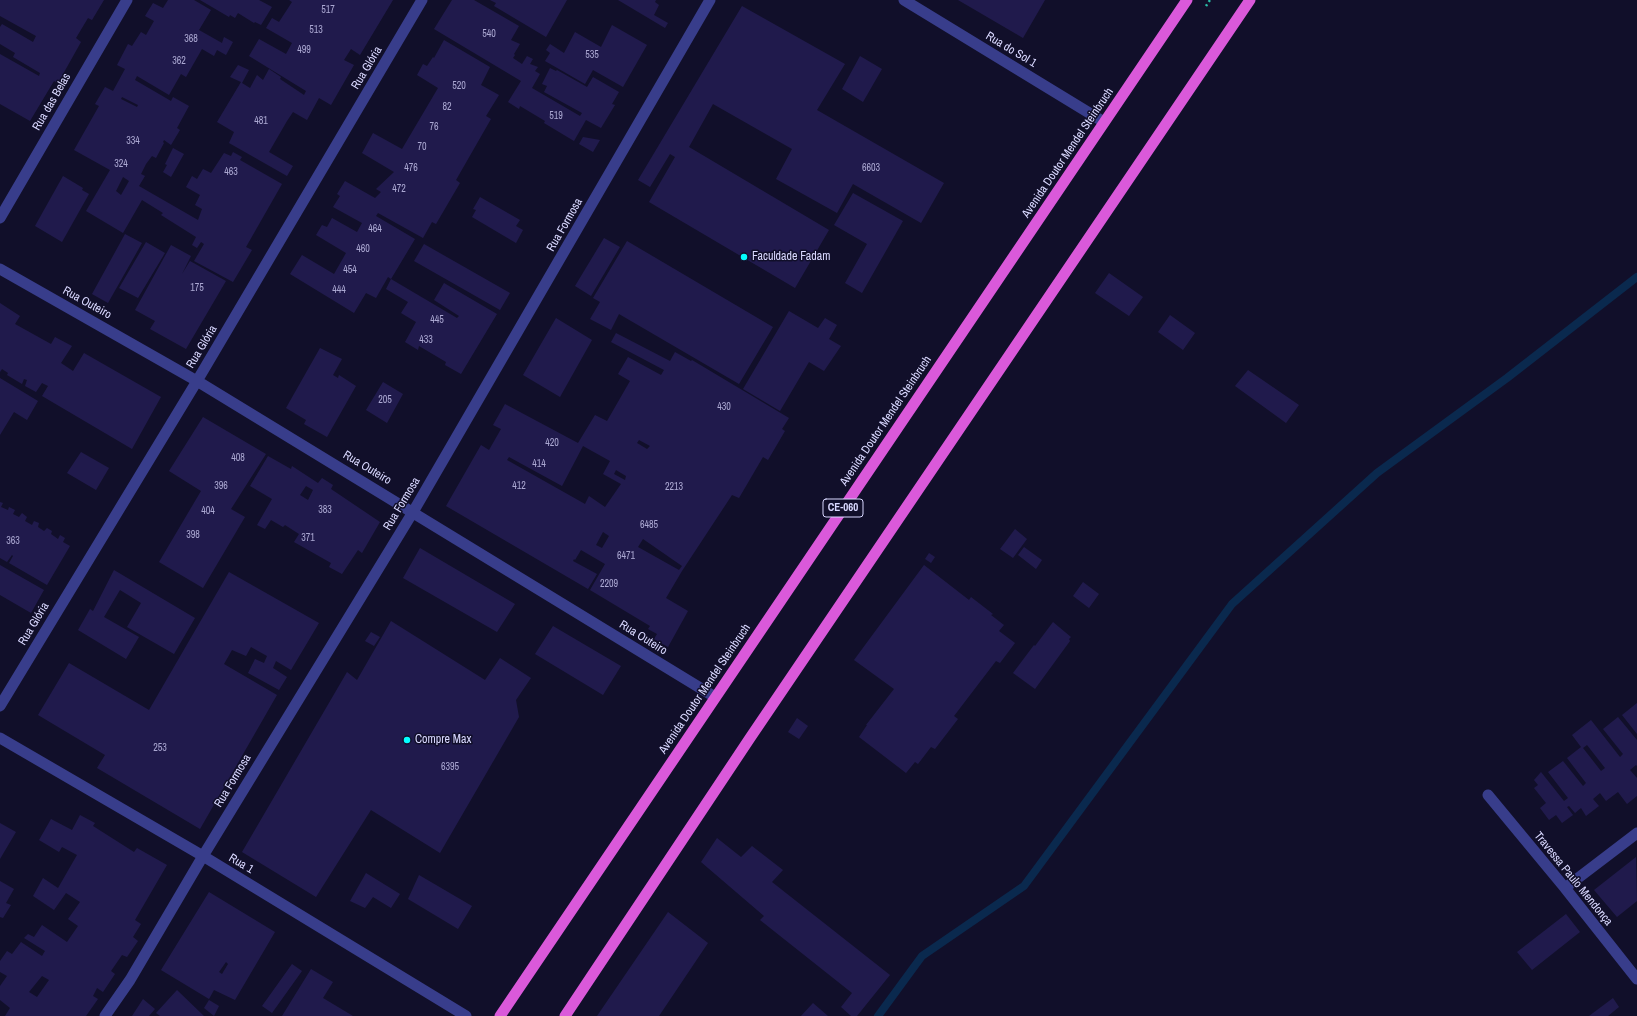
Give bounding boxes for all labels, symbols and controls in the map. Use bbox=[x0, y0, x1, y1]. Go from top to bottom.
house number: 517 bbox=[321, 4, 335, 16]
house number: 513 bbox=[309, 24, 323, 36]
house number: 540 bbox=[482, 28, 496, 40]
street label: Rua do Sol 1 bbox=[983, 29, 1039, 71]
house number: 368 bbox=[184, 33, 198, 45]
house number: 499 bbox=[297, 44, 311, 56]
street label: Rua Glória bbox=[349, 44, 385, 92]
house number: 535 bbox=[585, 49, 599, 61]
house number: 362 bbox=[172, 55, 186, 67]
street label: Rua das Belas bbox=[30, 71, 74, 133]
house number: 520 bbox=[452, 80, 466, 92]
street label: Avenida Doutor Mendel Steinbruch bbox=[1019, 85, 1117, 221]
house number: 82 bbox=[442, 101, 452, 113]
house number: 519 bbox=[549, 110, 563, 122]
house number: 481 bbox=[254, 115, 268, 127]
house number: 76 bbox=[429, 121, 439, 133]
house number: 334 bbox=[126, 135, 140, 147]
house number: 70 bbox=[417, 141, 427, 153]
house number: 324 bbox=[114, 158, 128, 170]
house number: 476 bbox=[404, 162, 418, 174]
house number: 6603 bbox=[862, 162, 880, 174]
house number: 463 bbox=[224, 166, 238, 178]
house number: 472 bbox=[392, 183, 406, 195]
street label: Rua Formosa bbox=[544, 196, 586, 254]
house number: 464 bbox=[368, 223, 382, 235]
house number: 460 bbox=[356, 243, 370, 255]
place label: Faculdade Fadam bbox=[752, 250, 830, 264]
marker: Faculdade Fadam bbox=[739, 252, 749, 262]
house number: 454 bbox=[343, 264, 357, 276]
house number: 175 bbox=[190, 282, 204, 294]
street label: Rua Outeiro bbox=[60, 284, 114, 322]
house number: 444 bbox=[332, 284, 346, 296]
house number: 445 bbox=[430, 314, 444, 326]
street label: Rua Glória bbox=[184, 323, 220, 371]
house number: 433 bbox=[419, 334, 433, 346]
street label: Avenida Doutor Mendel Steinbruch bbox=[837, 353, 935, 489]
house number: 205 bbox=[378, 394, 392, 406]
house number: 430 bbox=[717, 401, 731, 413]
house number: 420 bbox=[545, 437, 559, 449]
street label: Rua Outeiro bbox=[340, 448, 394, 488]
house number: 408 bbox=[231, 452, 245, 464]
house number: 414 bbox=[532, 458, 546, 470]
street label: Rua Formosa bbox=[381, 475, 423, 533]
house number: 396 bbox=[214, 480, 228, 492]
house number: 412 bbox=[512, 480, 526, 492]
house number: 2213 bbox=[665, 481, 683, 493]
road number: CE-060 bbox=[823, 499, 863, 517]
house number: 383 bbox=[318, 504, 332, 516]
house number: 404 bbox=[201, 505, 215, 517]
house number: 6485 bbox=[640, 519, 658, 531]
house number: 398 bbox=[186, 529, 200, 541]
house number: 371 bbox=[301, 532, 315, 544]
house number: 363 bbox=[6, 535, 20, 547]
house number: 6471 bbox=[617, 550, 635, 562]
house number: 2209 bbox=[600, 578, 618, 590]
street label: Rua Glória bbox=[16, 600, 52, 648]
street label: Rua Outeiro bbox=[616, 618, 670, 658]
street label: Avenida Doutor Mendel Steinbruch bbox=[656, 621, 754, 757]
place label: Compre Max bbox=[415, 733, 471, 747]
marker: Compre Max bbox=[402, 735, 412, 745]
house number: 253 bbox=[153, 742, 167, 754]
street label: Rua Formosa bbox=[212, 752, 254, 810]
house number: 6395 bbox=[441, 761, 459, 773]
street label: Travessa Paulo Mendonça bbox=[1531, 829, 1615, 929]
street label: Rua 1 bbox=[226, 851, 256, 877]

